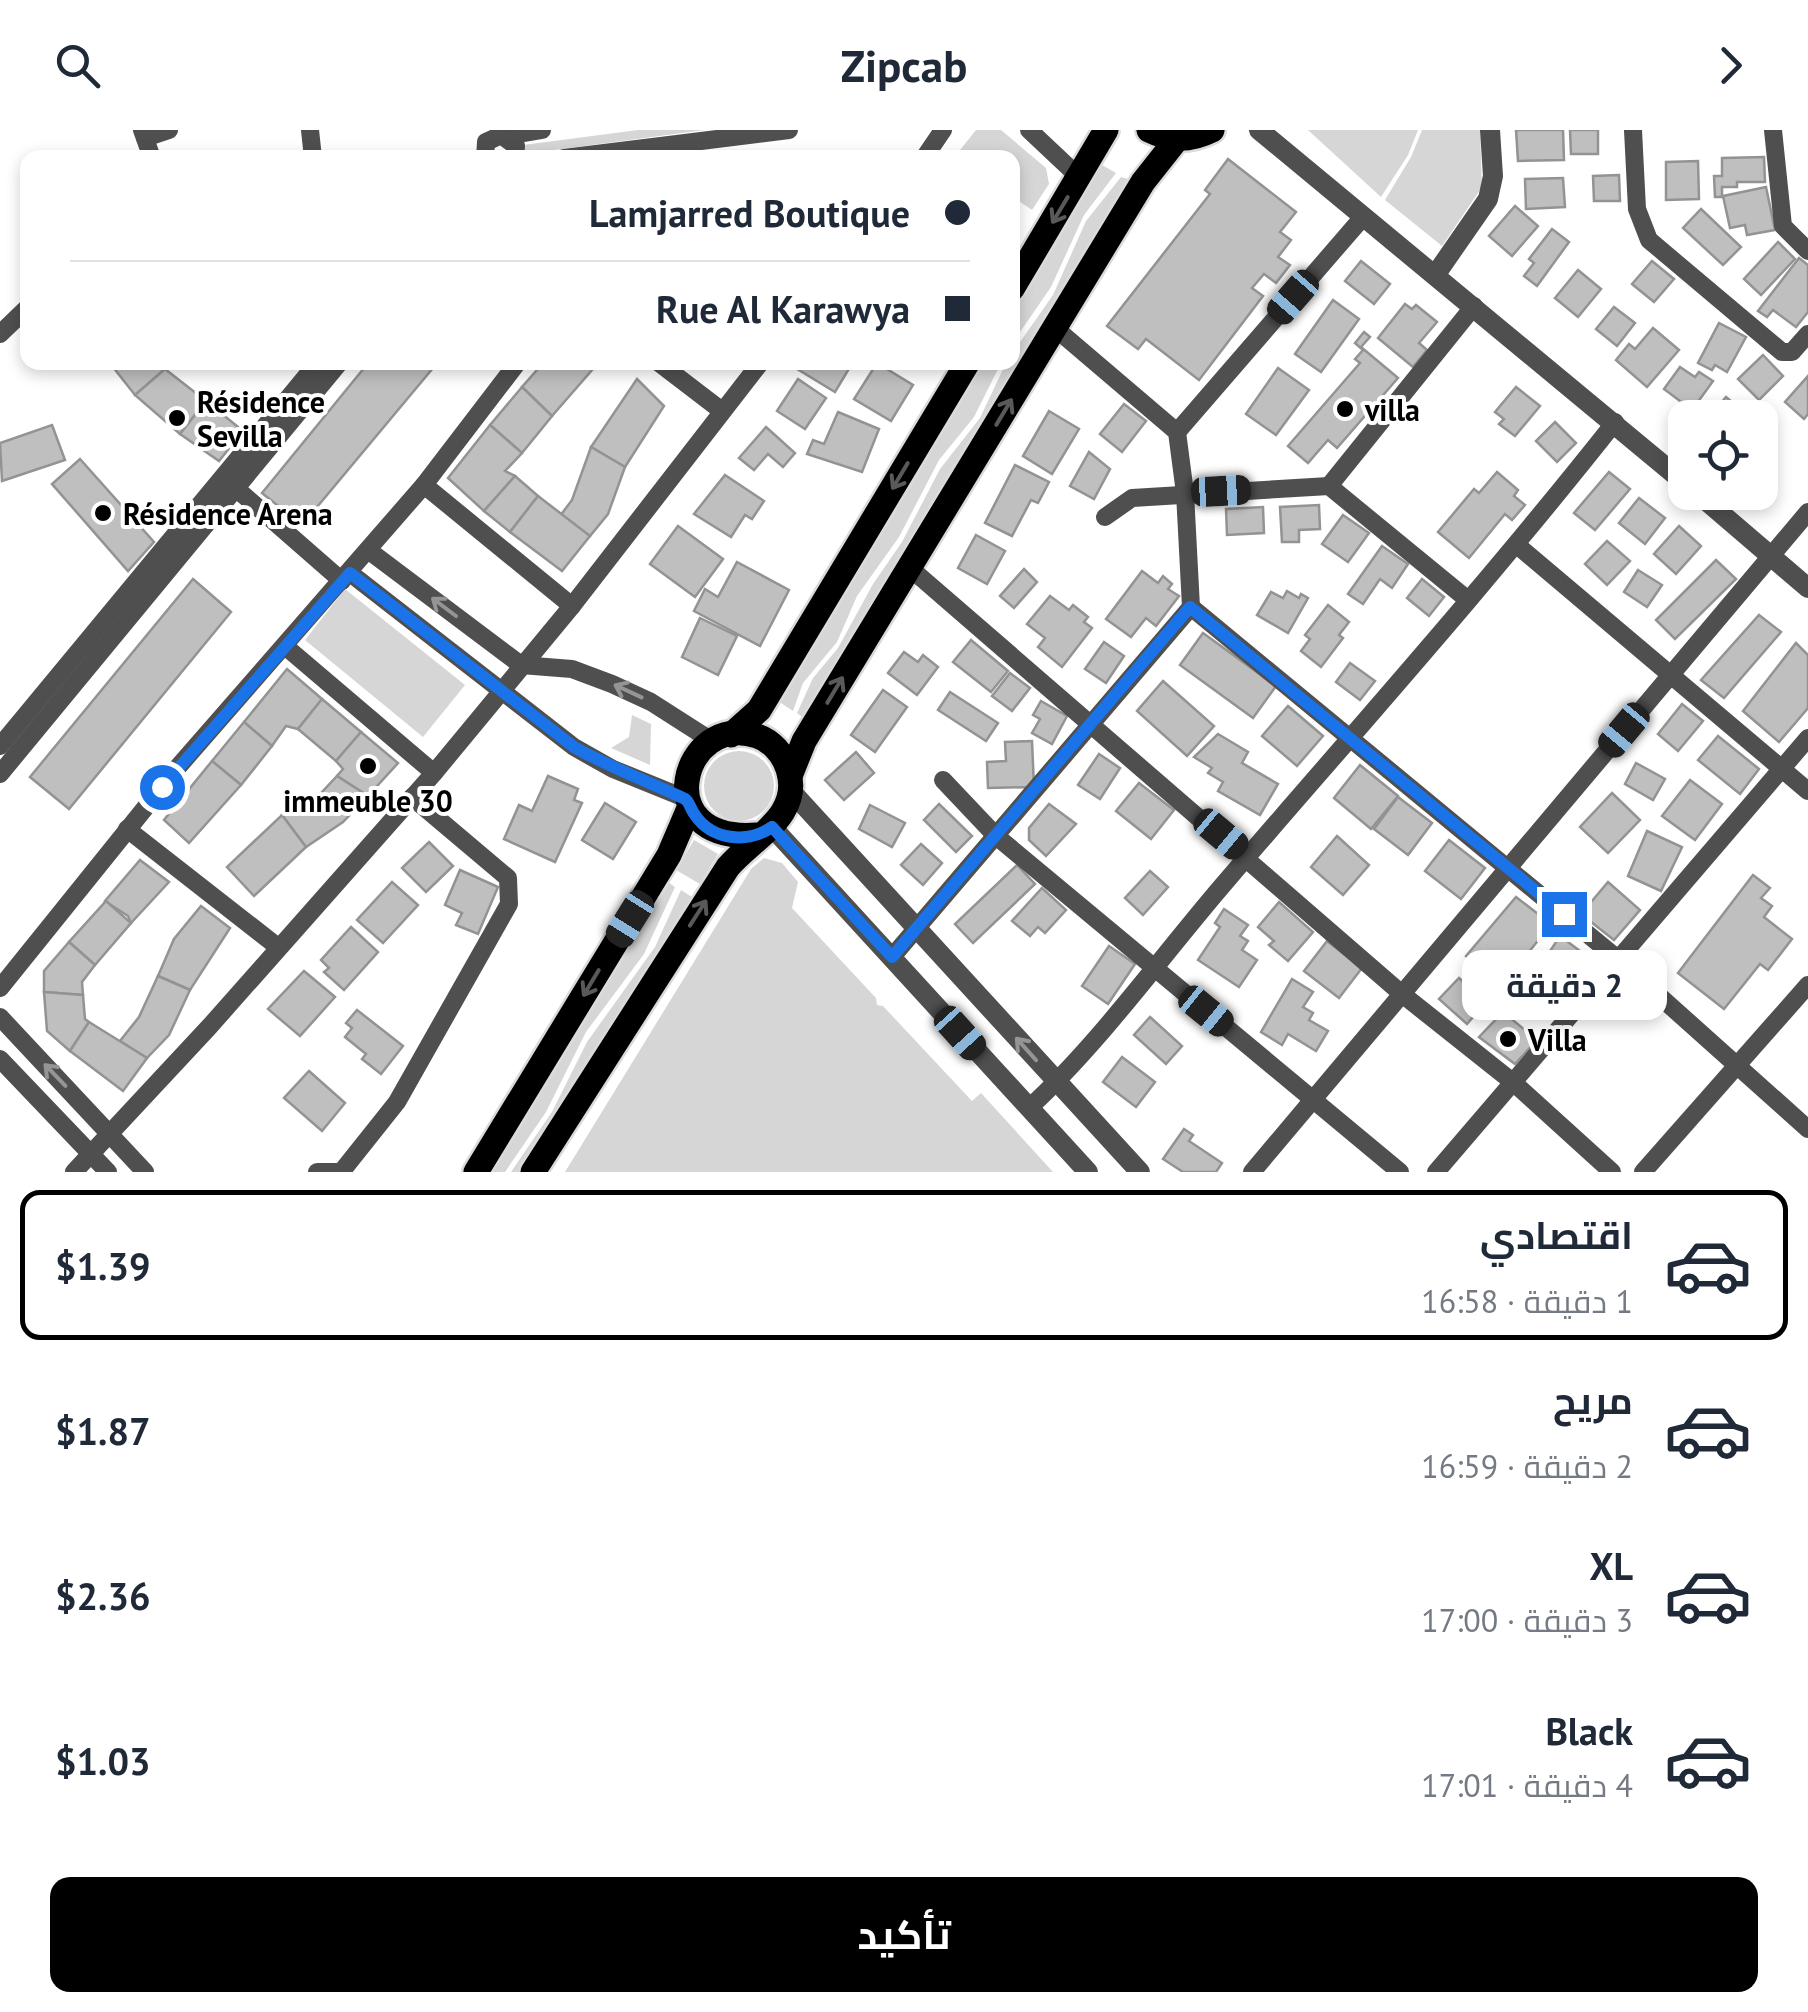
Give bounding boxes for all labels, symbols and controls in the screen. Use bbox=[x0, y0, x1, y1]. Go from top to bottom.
text: Zipcab bbox=[841, 36, 967, 94]
icon: search bbox=[50, 38, 105, 93]
icon: forward bbox=[1703, 38, 1758, 93]
text: Lamjarred Boutique bbox=[589, 188, 910, 237]
one-way arrow bbox=[1050, 195, 1070, 224]
car bbox=[1262, 265, 1324, 329]
text: Rue Al Karawya bbox=[656, 284, 910, 333]
place label: Résidence Sevilla bbox=[197, 382, 325, 455]
place label: villa bbox=[1364, 390, 1420, 429]
one-way arrow bbox=[994, 398, 1014, 427]
marker: villa bbox=[1334, 398, 1356, 420]
map controls bbox=[1668, 400, 1778, 510]
button: locate bbox=[1668, 400, 1778, 510]
marker: Résidence Sevilla bbox=[166, 407, 188, 429]
one-way arrow bbox=[890, 461, 910, 490]
car bbox=[1190, 474, 1252, 508]
place label: Résidence Arena bbox=[123, 494, 333, 533]
marker: Résidence Arena bbox=[92, 502, 114, 524]
one-way arrow bbox=[432, 597, 458, 619]
one-way arrow bbox=[825, 676, 846, 705]
one-way arrow bbox=[614, 681, 644, 700]
car bbox=[1593, 697, 1655, 763]
marker: immeuble 30 bbox=[357, 755, 379, 777]
route start bbox=[140, 765, 185, 810]
place label: immeuble 30 bbox=[283, 781, 453, 820]
car bbox=[1188, 803, 1254, 865]
car bbox=[601, 886, 659, 952]
route end bbox=[1542, 892, 1587, 937]
one-way arrow bbox=[688, 899, 709, 928]
callout: 2 دقيقة bbox=[1462, 949, 1666, 1019]
text: 2 دقيقة bbox=[1506, 964, 1623, 1006]
one-way arrow bbox=[581, 968, 602, 997]
car bbox=[1173, 980, 1239, 1042]
car bbox=[929, 1001, 991, 1065]
place label: Villa bbox=[1527, 1020, 1587, 1059]
marker: Villa bbox=[1497, 1028, 1519, 1050]
one-way arrow bbox=[1014, 1037, 1037, 1062]
one-way arrow bbox=[43, 1063, 67, 1087]
text: اقتصادي bbox=[1480, 1210, 1633, 1259]
icon: car bbox=[1663, 1220, 1753, 1310]
text: $1.39 bbox=[55, 1241, 151, 1290]
text: 1 دقيقة · 16:58 bbox=[1421, 1280, 1633, 1322]
text: مريح bbox=[1553, 1375, 1633, 1424]
icon: car bbox=[1663, 1385, 1753, 1475]
text: $1.87 bbox=[55, 1406, 151, 1455]
text: 2 دقيقة · 16:59 bbox=[1421, 1445, 1633, 1487]
text: XL bbox=[1589, 1541, 1633, 1590]
icon: car bbox=[1663, 1550, 1753, 1640]
text: $2.36 bbox=[55, 1571, 151, 1620]
text: 3 دقيقة · 17:00 bbox=[1421, 1599, 1633, 1641]
text: Black bbox=[1545, 1706, 1633, 1755]
icon: car bbox=[1663, 1715, 1753, 1805]
text: $1.03 bbox=[55, 1736, 151, 1785]
text: 4 دقيقة · 17:01 bbox=[1421, 1764, 1633, 1806]
button: تأكيد bbox=[50, 1877, 1758, 1992]

